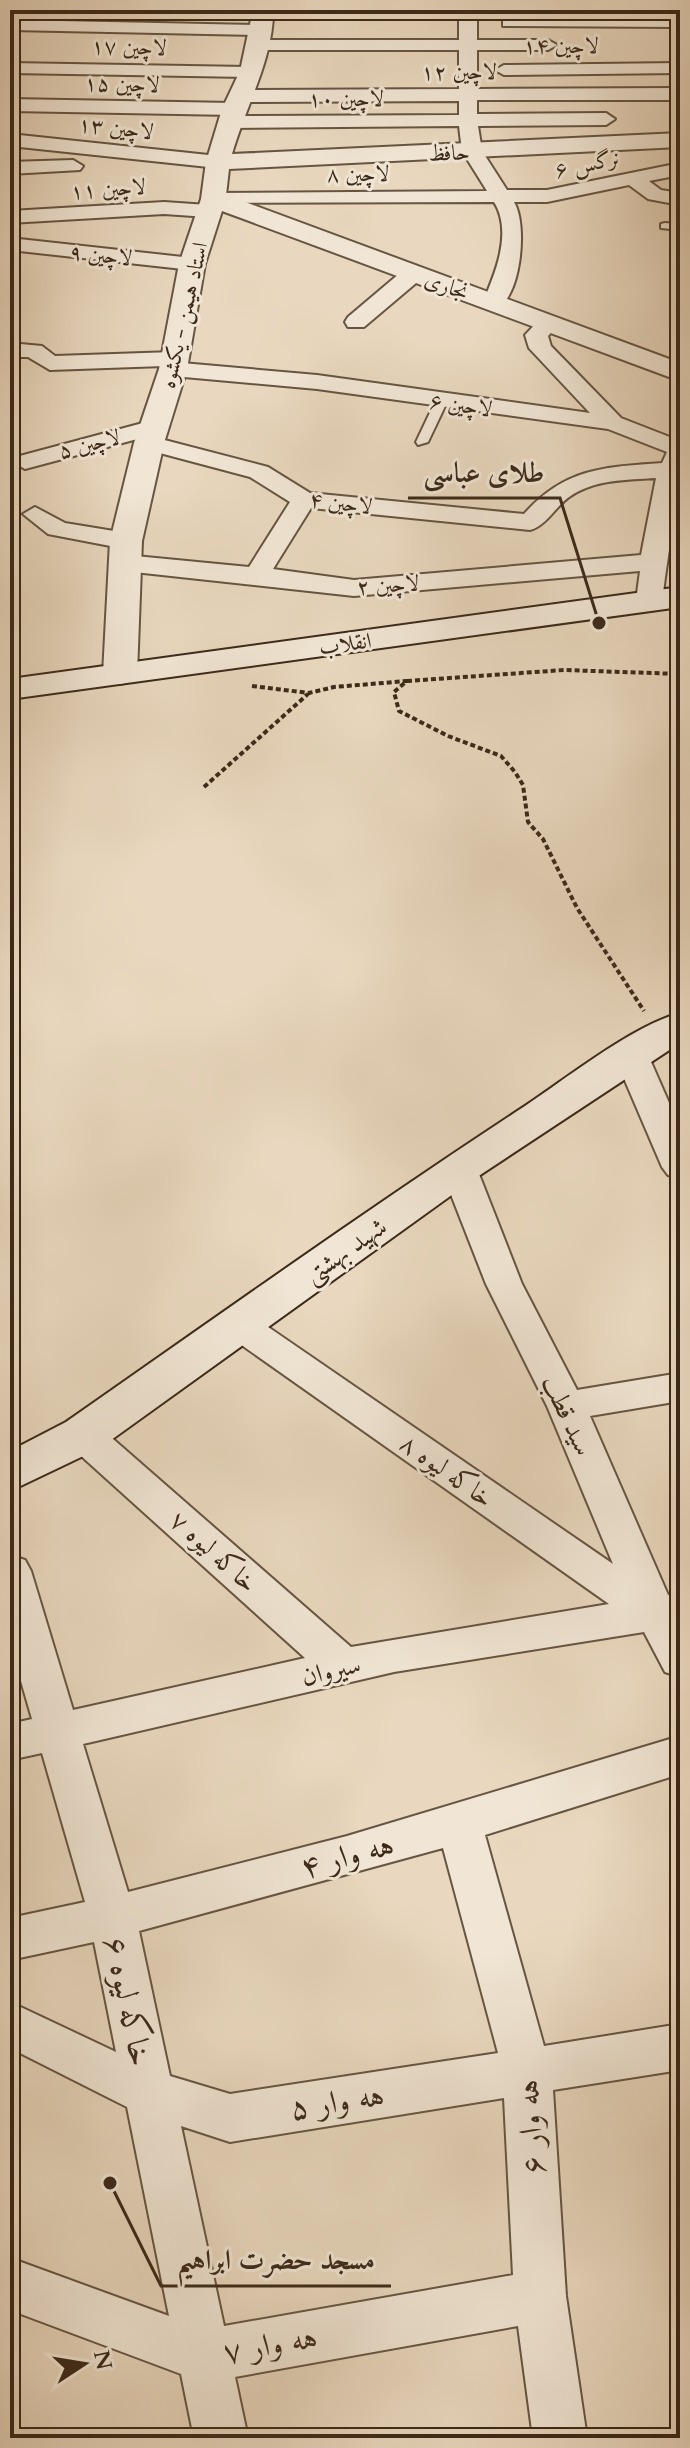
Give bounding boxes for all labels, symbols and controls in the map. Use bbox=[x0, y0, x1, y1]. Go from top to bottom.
street label: لاچین ۱۷ bbox=[91, 31, 167, 63]
street label: لاچین ۱۴ bbox=[523, 31, 599, 61]
street label: لاچین ۱۲ bbox=[421, 57, 497, 87]
street label: لاچین ۱۵ bbox=[84, 68, 160, 100]
street label: لاچین ۱۰ bbox=[308, 84, 384, 114]
street label: لاچین ۱۳ bbox=[77, 109, 155, 147]
street label: حافظ bbox=[428, 137, 470, 169]
street label: نرگس ۶ bbox=[552, 143, 622, 185]
street label: لاچین ۸ bbox=[326, 158, 390, 190]
street label: لاچین ۱۱ bbox=[69, 171, 147, 207]
street label: لاچین ۹ bbox=[68, 237, 134, 273]
street label: استاد هیمن - یکشوه bbox=[153, 239, 215, 391]
street label: نجاری bbox=[421, 264, 473, 308]
street label: لاچین ۶ bbox=[428, 386, 494, 424]
street label: لاچین ۵ bbox=[55, 422, 123, 466]
callout: طلای عباسی bbox=[408, 446, 560, 498]
text: طلای عباسی bbox=[424, 454, 544, 492]
street label: لاچین ۴ bbox=[308, 484, 374, 522]
street label: لاچین ۲ bbox=[356, 568, 421, 602]
street label: انقلاب bbox=[317, 625, 373, 663]
street label: شهید بهشتی bbox=[297, 1209, 394, 1293]
street label: سید قطب bbox=[534, 1369, 601, 1461]
street label: خاکه لیوه ۸ bbox=[393, 1425, 500, 1515]
street label: خاکه لیوه ۷ bbox=[162, 1503, 265, 1600]
street label: سیروان bbox=[298, 1647, 364, 1694]
street label: هه وار ۴ bbox=[296, 1822, 399, 1890]
street label: خاکه لیوه ۶ bbox=[93, 1932, 163, 2070]
street label: هه وار ۵ bbox=[287, 2073, 388, 2131]
street label: هه وار ۶ bbox=[506, 2078, 556, 2176]
callout: مسجد حضرت ابراهیم bbox=[161, 2234, 391, 2286]
text: مسجد حضرت ابراهیم bbox=[177, 2241, 375, 2287]
street label: هه وار ۷ bbox=[220, 2315, 321, 2375]
north arrow bbox=[44, 2324, 124, 2404]
text: N bbox=[86, 2348, 119, 2373]

